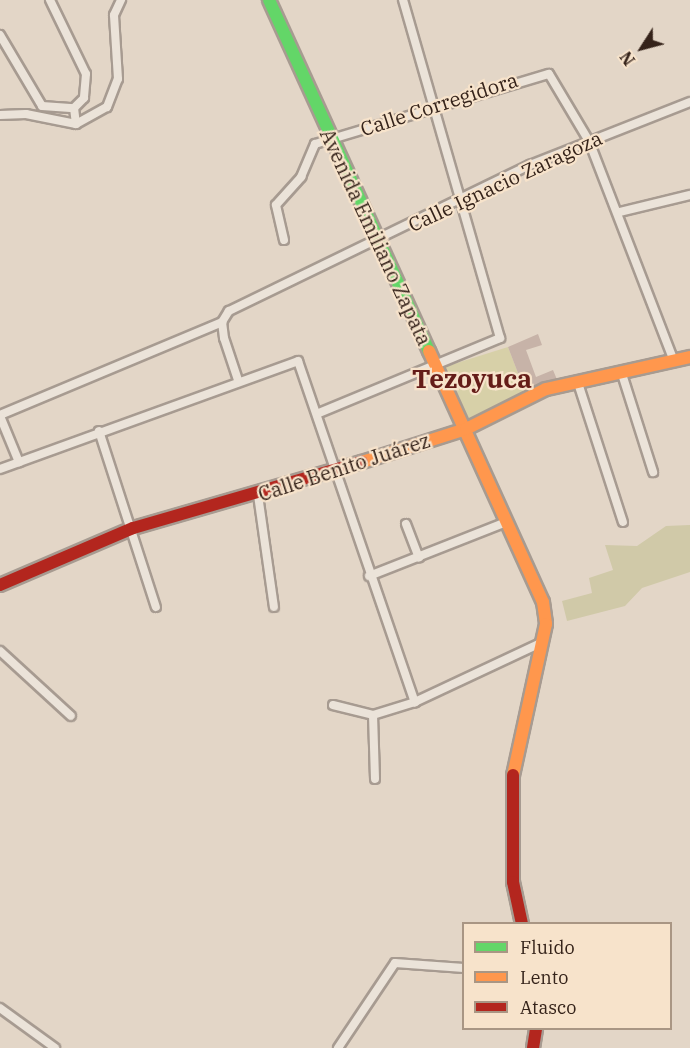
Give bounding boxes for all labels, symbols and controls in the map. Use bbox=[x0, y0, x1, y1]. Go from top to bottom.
north arrow bbox=[612, 18, 672, 78]
text: N bbox=[616, 48, 639, 70]
street label: Calle Corregidora bbox=[357, 67, 521, 141]
street label: Avenida Emiliano Zapata bbox=[315, 125, 437, 349]
street label: Calle Ignacio Zaragoza bbox=[404, 125, 606, 237]
district label: Tezoyuca bbox=[412, 363, 532, 395]
street label: Calle Benito Juárez bbox=[255, 428, 433, 506]
legend bbox=[462, 922, 672, 1030]
text: Fluido bbox=[520, 936, 575, 959]
text: Lento bbox=[520, 966, 568, 989]
text: Atasco bbox=[520, 996, 576, 1019]

